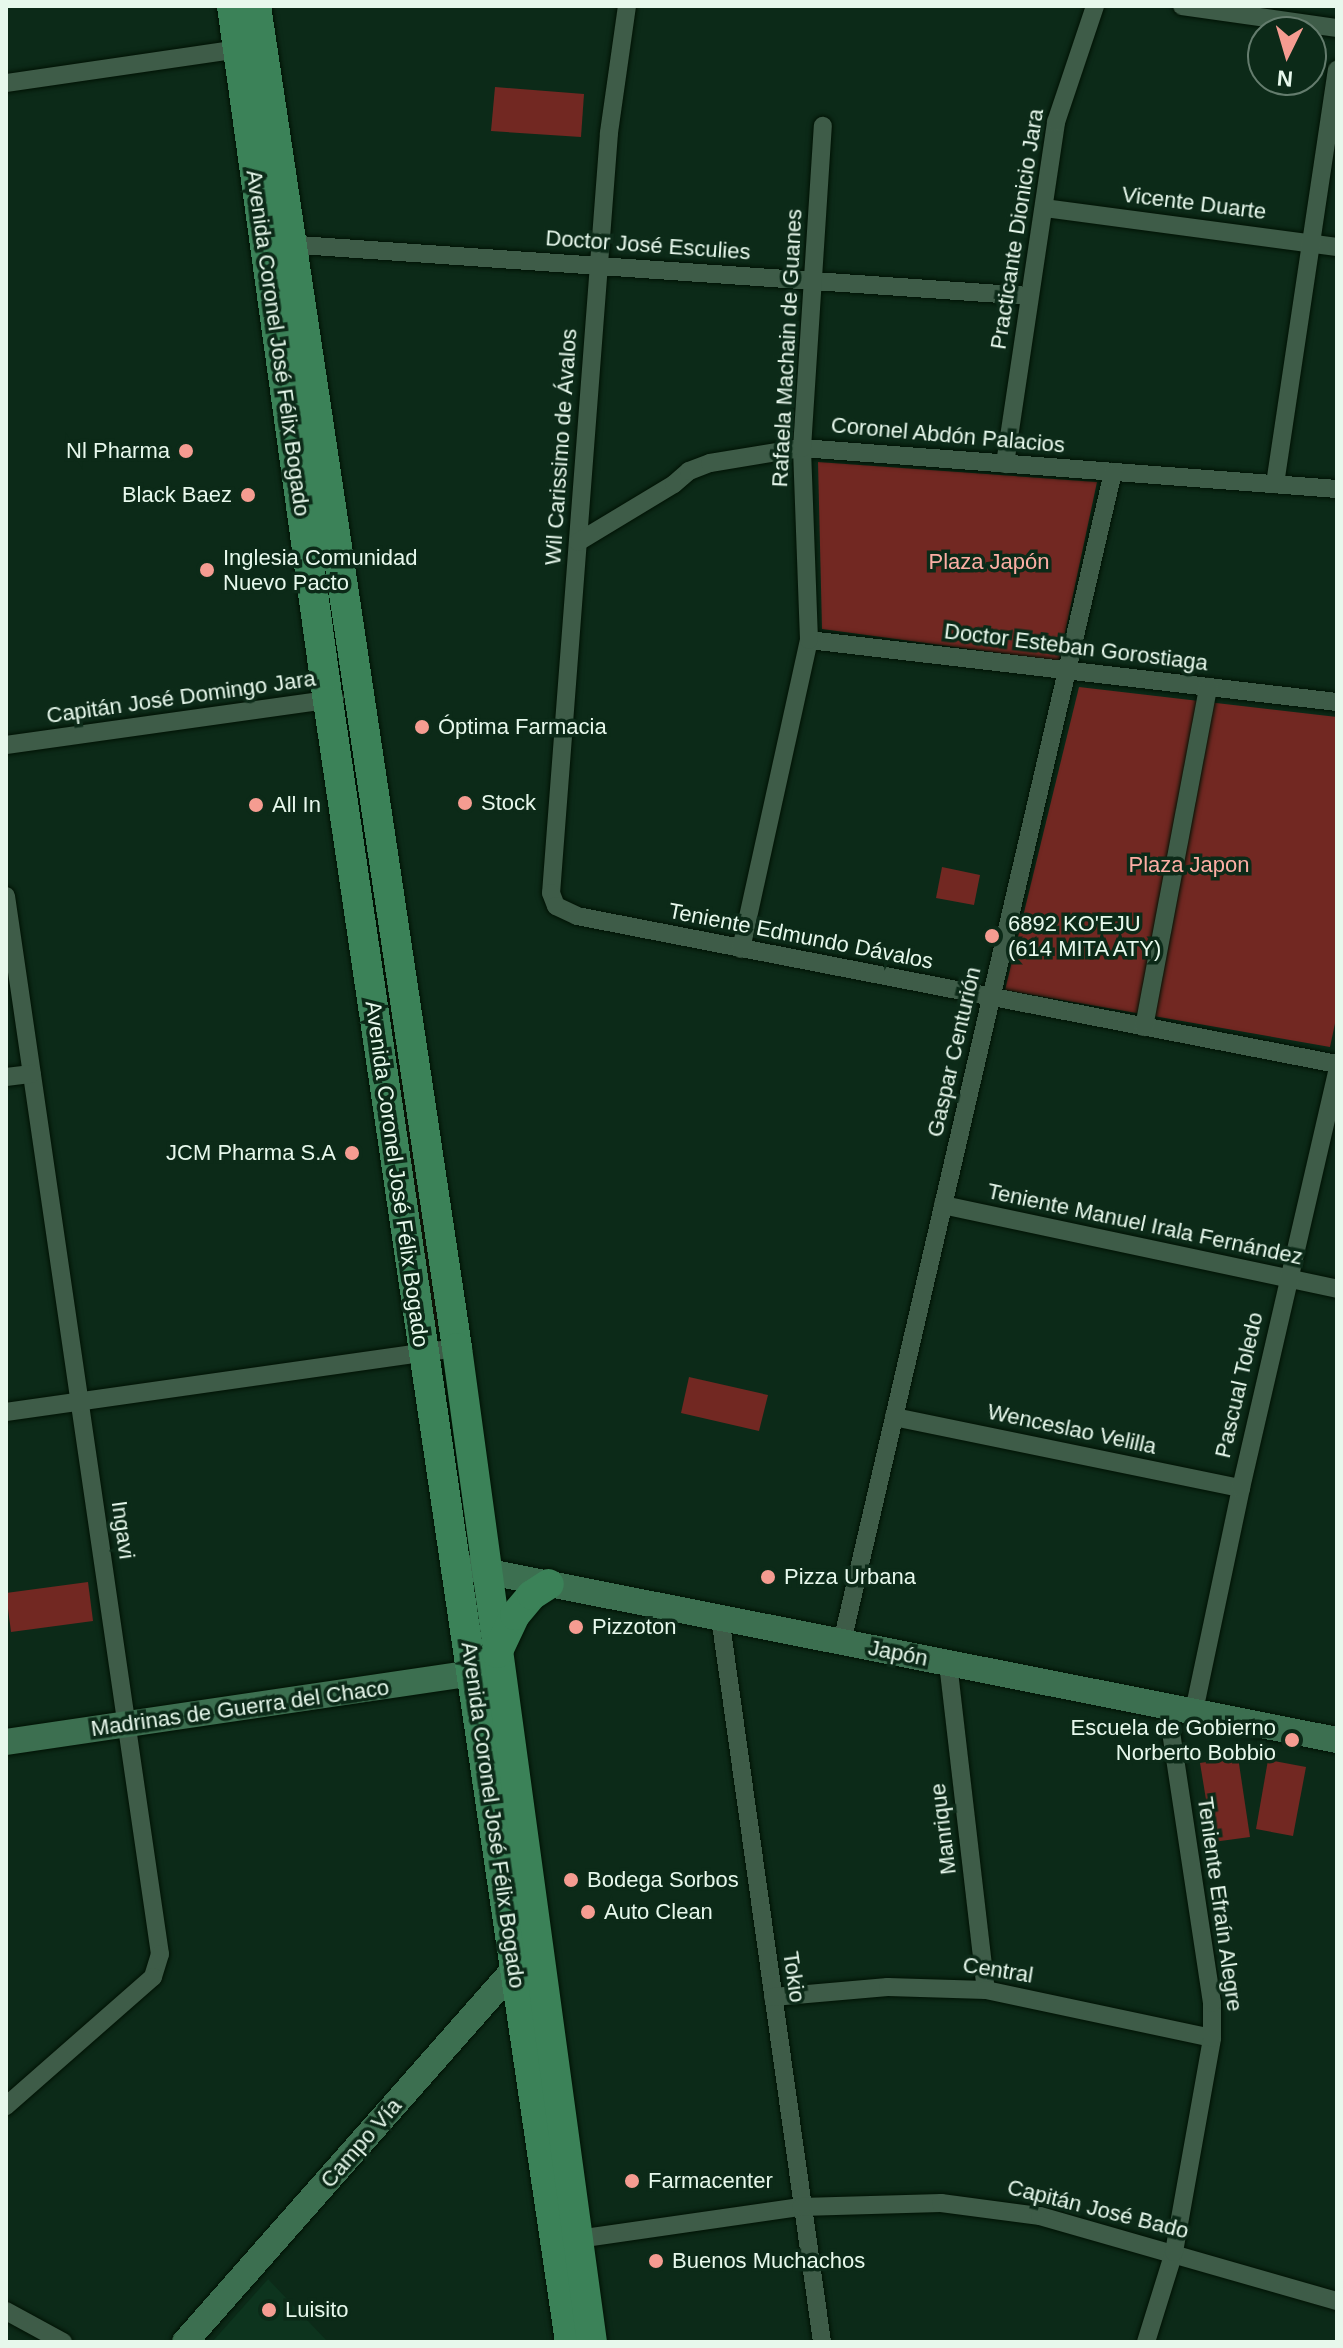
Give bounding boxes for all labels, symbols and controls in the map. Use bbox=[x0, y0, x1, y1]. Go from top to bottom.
north arrow bbox=[1247, 16, 1327, 96]
text: N bbox=[1276, 65, 1294, 92]
street label: Practicante Dionicio Jara bbox=[985, 107, 1049, 351]
street label: Avenida Coronel José Félix Bogado bbox=[241, 168, 315, 518]
street label: Vicente Duarte bbox=[1120, 181, 1268, 225]
street label: Rafaela Machain de Guanes bbox=[767, 208, 807, 488]
street label: Doctor José Esculies bbox=[545, 225, 751, 265]
street label: Wil Carissimo de Ávalos bbox=[540, 328, 582, 566]
street label: Coronel Abdón Palacios bbox=[829, 412, 1067, 458]
place label: Nl Pharma bbox=[66, 438, 170, 464]
marker: Nl Pharma bbox=[177, 442, 195, 460]
place label: Black Baez bbox=[122, 482, 232, 508]
marker: Black Baez bbox=[239, 486, 257, 504]
place label: Inglesia Comunidad Nuevo Pacto bbox=[223, 544, 417, 596]
park label: Plaza Japón bbox=[928, 549, 1050, 575]
marker: Inglesia Comunidad Nuevo Pacto bbox=[198, 561, 216, 579]
street label: Doctor Esteban Gorostiaga bbox=[943, 618, 1209, 676]
street label: Capitán José Domingo Jara bbox=[45, 665, 317, 729]
place label: Óptima Farmacia bbox=[438, 714, 607, 740]
marker: Óptima Farmacia bbox=[413, 718, 431, 736]
place label: Stock bbox=[481, 790, 536, 816]
place label: All In bbox=[272, 792, 321, 818]
marker: Stock bbox=[456, 794, 474, 812]
marker: All In bbox=[247, 796, 265, 814]
park label: Plaza Japon bbox=[1128, 852, 1250, 878]
street label: Teniente Edmundo Dávalos bbox=[666, 897, 936, 975]
place label: 6892 KO'EJU (614 MITA ATY) bbox=[1008, 910, 1164, 962]
marker: 6892 KO'EJU (614 MITA ATY) bbox=[983, 927, 1001, 945]
street label: Gaspar Centurión bbox=[922, 964, 986, 1140]
street label: Avenida Coronel José Félix Bogado bbox=[360, 999, 434, 1349]
place label: JCM Pharma S.A bbox=[166, 1140, 336, 1166]
marker: JCM Pharma S.A bbox=[343, 1144, 361, 1162]
street label: Teniente Manuel Irala Fernández bbox=[985, 1178, 1305, 1270]
street label: Pascual Toledo bbox=[1209, 1309, 1269, 1461]
street label: Wenceslao Velilla bbox=[985, 1398, 1159, 1460]
street label: Ingavi bbox=[106, 1499, 140, 1561]
place label: Pizza Urbana bbox=[784, 1564, 916, 1590]
marker: Pizza Urbana bbox=[759, 1568, 777, 1586]
place label: Pizzoton bbox=[592, 1614, 676, 1640]
marker: Pizzoton bbox=[567, 1618, 585, 1636]
street label: Japón bbox=[866, 1634, 930, 1672]
street label: Avenida Coronel José Félix Bogado bbox=[456, 1640, 530, 1990]
street label: Madrinas de Guerra del Chaco bbox=[89, 1674, 391, 1742]
place label: Escuela de Gobierno Norberto Bobbio bbox=[1071, 1714, 1276, 1766]
marker: Escuela de Gobierno Norberto Bobbio bbox=[1283, 1731, 1301, 1749]
street label: Manrique bbox=[924, 1782, 962, 1876]
street label: Teniente Efraín Alegre bbox=[1192, 1794, 1248, 2014]
place label: Bodega Sorbos bbox=[587, 1867, 739, 1893]
marker: Bodega Sorbos bbox=[562, 1871, 580, 1889]
place label: Auto Clean bbox=[604, 1899, 713, 1925]
marker: Auto Clean bbox=[579, 1903, 597, 1921]
street label: Tokio bbox=[777, 1950, 811, 2004]
street label: Central bbox=[961, 1951, 1035, 1989]
street label: Campo Vía bbox=[315, 2093, 407, 2193]
place label: Farmacenter bbox=[648, 2168, 773, 2194]
marker: Farmacenter bbox=[623, 2172, 641, 2190]
street label: Capitán José Bado bbox=[1005, 2174, 1191, 2244]
place label: Buenos Muchachos bbox=[672, 2248, 865, 2274]
marker: Buenos Muchachos bbox=[647, 2252, 665, 2270]
place label: Luisito bbox=[285, 2297, 349, 2323]
marker: Luisito bbox=[260, 2301, 278, 2319]

